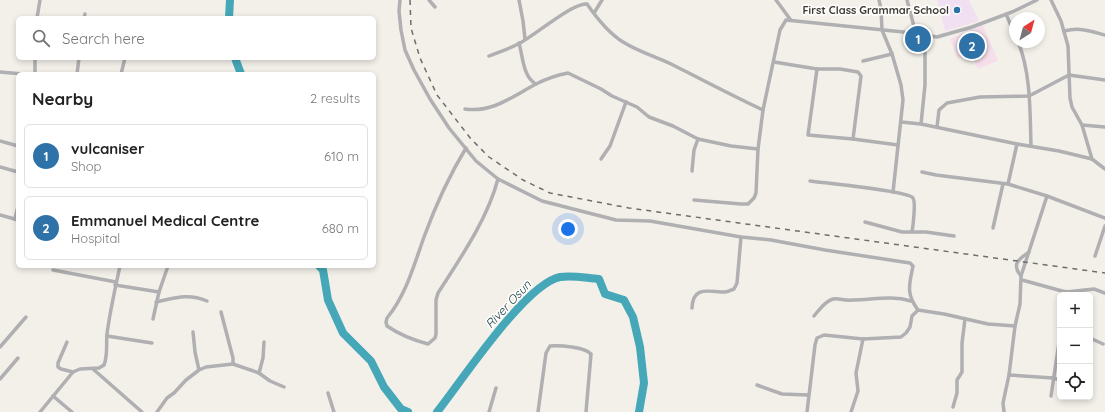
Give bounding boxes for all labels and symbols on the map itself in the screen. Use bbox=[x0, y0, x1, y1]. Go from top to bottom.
place label: First Class Grammar School bbox=[802, 3, 949, 17]
marker: First Class Grammar School bbox=[952, 5, 962, 15]
north arrow bbox=[1009, 12, 1045, 48]
pin: 1 bbox=[905, 24, 931, 54]
pin: 2 bbox=[959, 31, 985, 61]
your location bbox=[558, 219, 578, 239]
water label: River Osun bbox=[482, 276, 535, 331]

